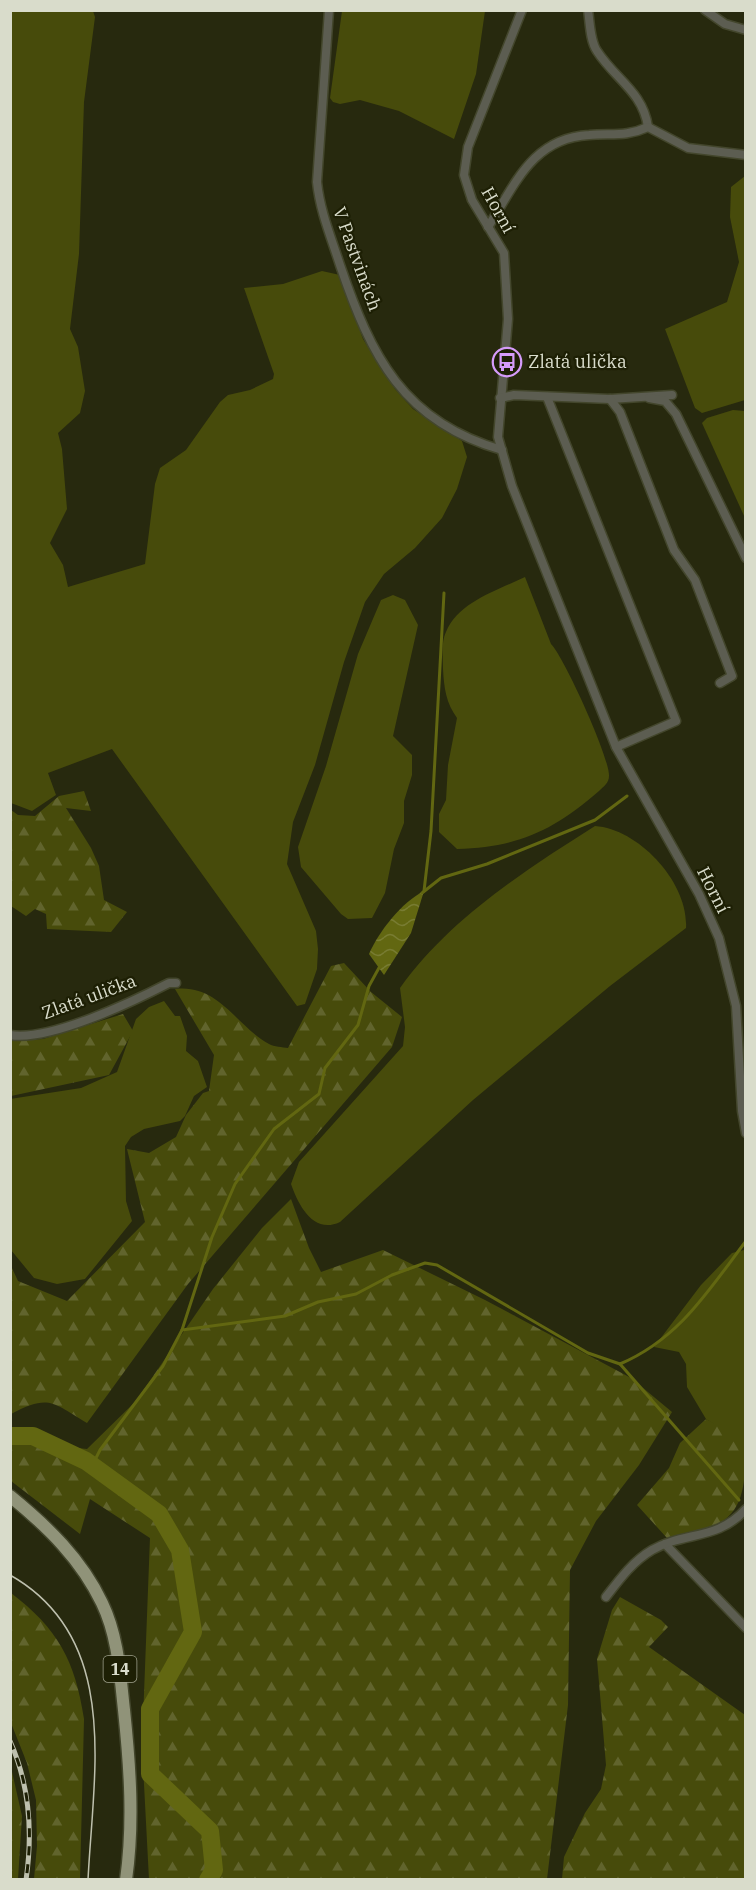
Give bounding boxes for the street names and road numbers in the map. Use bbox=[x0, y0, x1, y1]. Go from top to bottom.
street label: Horní bbox=[476, 183, 521, 237]
street label: V Pastvinách bbox=[328, 204, 387, 314]
street label: Horní bbox=[692, 863, 735, 917]
street label: Zlatá ulička bbox=[39, 969, 139, 1024]
road number: 14 bbox=[104, 1656, 136, 1682]

